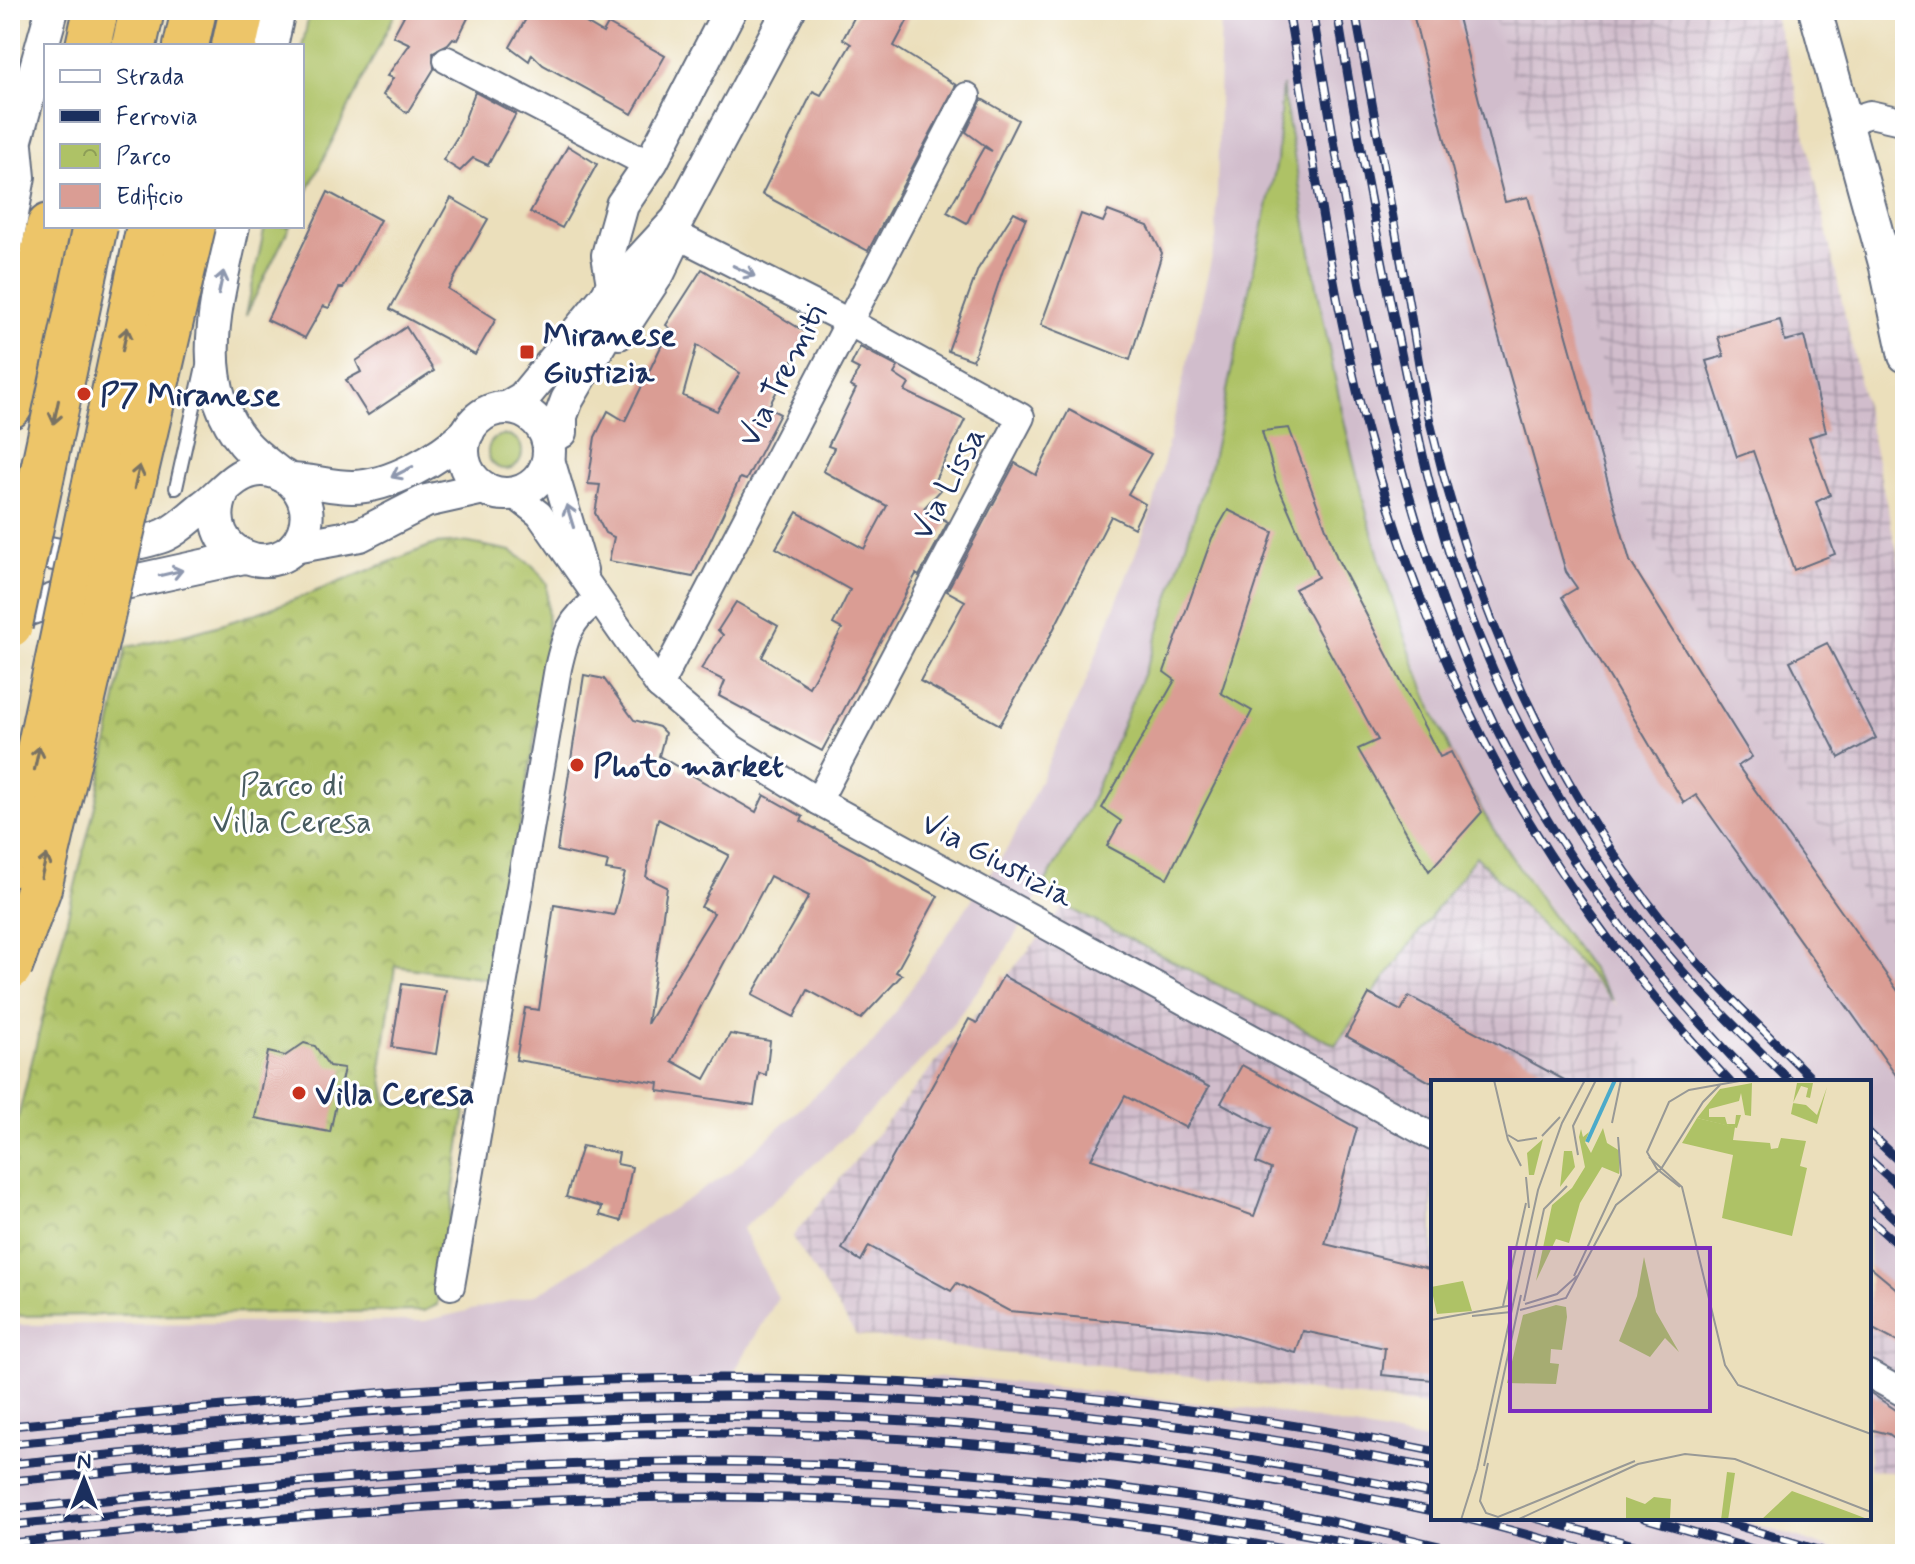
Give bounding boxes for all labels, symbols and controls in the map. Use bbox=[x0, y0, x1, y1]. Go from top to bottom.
legend bbox=[44, 44, 304, 228]
text: Strada bbox=[116, 62, 185, 93]
text: Ferrovia bbox=[116, 102, 198, 133]
text: Parco bbox=[116, 142, 171, 173]
text: Edificio bbox=[116, 182, 183, 213]
one-way arrow bbox=[731, 264, 755, 279]
one-way arrow bbox=[214, 270, 229, 296]
street label: Via Tremiti bbox=[729, 297, 837, 455]
place label: Miranese Giustizia bbox=[543, 315, 676, 394]
one-way arrow bbox=[118, 327, 133, 353]
marker: Miranese Giustizia bbox=[518, 343, 536, 361]
place label: P7 Miranese bbox=[100, 375, 280, 417]
marker: P7 Miranese bbox=[75, 385, 93, 403]
one-way arrow bbox=[48, 398, 63, 424]
street label: Via Lissa bbox=[901, 420, 996, 548]
one-way arrow bbox=[130, 465, 145, 491]
one-way arrow bbox=[390, 465, 414, 481]
one-way arrow bbox=[562, 504, 577, 530]
one-way arrow bbox=[158, 565, 184, 580]
one-way arrow bbox=[31, 746, 46, 771]
place label: Photo market bbox=[593, 746, 784, 788]
marker: Photo market bbox=[568, 756, 586, 774]
park label: Parco di Villa Ceresa bbox=[212, 765, 372, 844]
street label: Via Giustizia bbox=[913, 803, 1081, 919]
one-way arrow bbox=[38, 854, 53, 880]
place label: Villa Ceresa bbox=[315, 1074, 475, 1116]
inset map bbox=[1431, 1080, 1871, 1520]
marker: Villa Ceresa bbox=[290, 1084, 308, 1102]
north arrow bbox=[44, 1440, 124, 1520]
text: N bbox=[77, 1448, 91, 1476]

